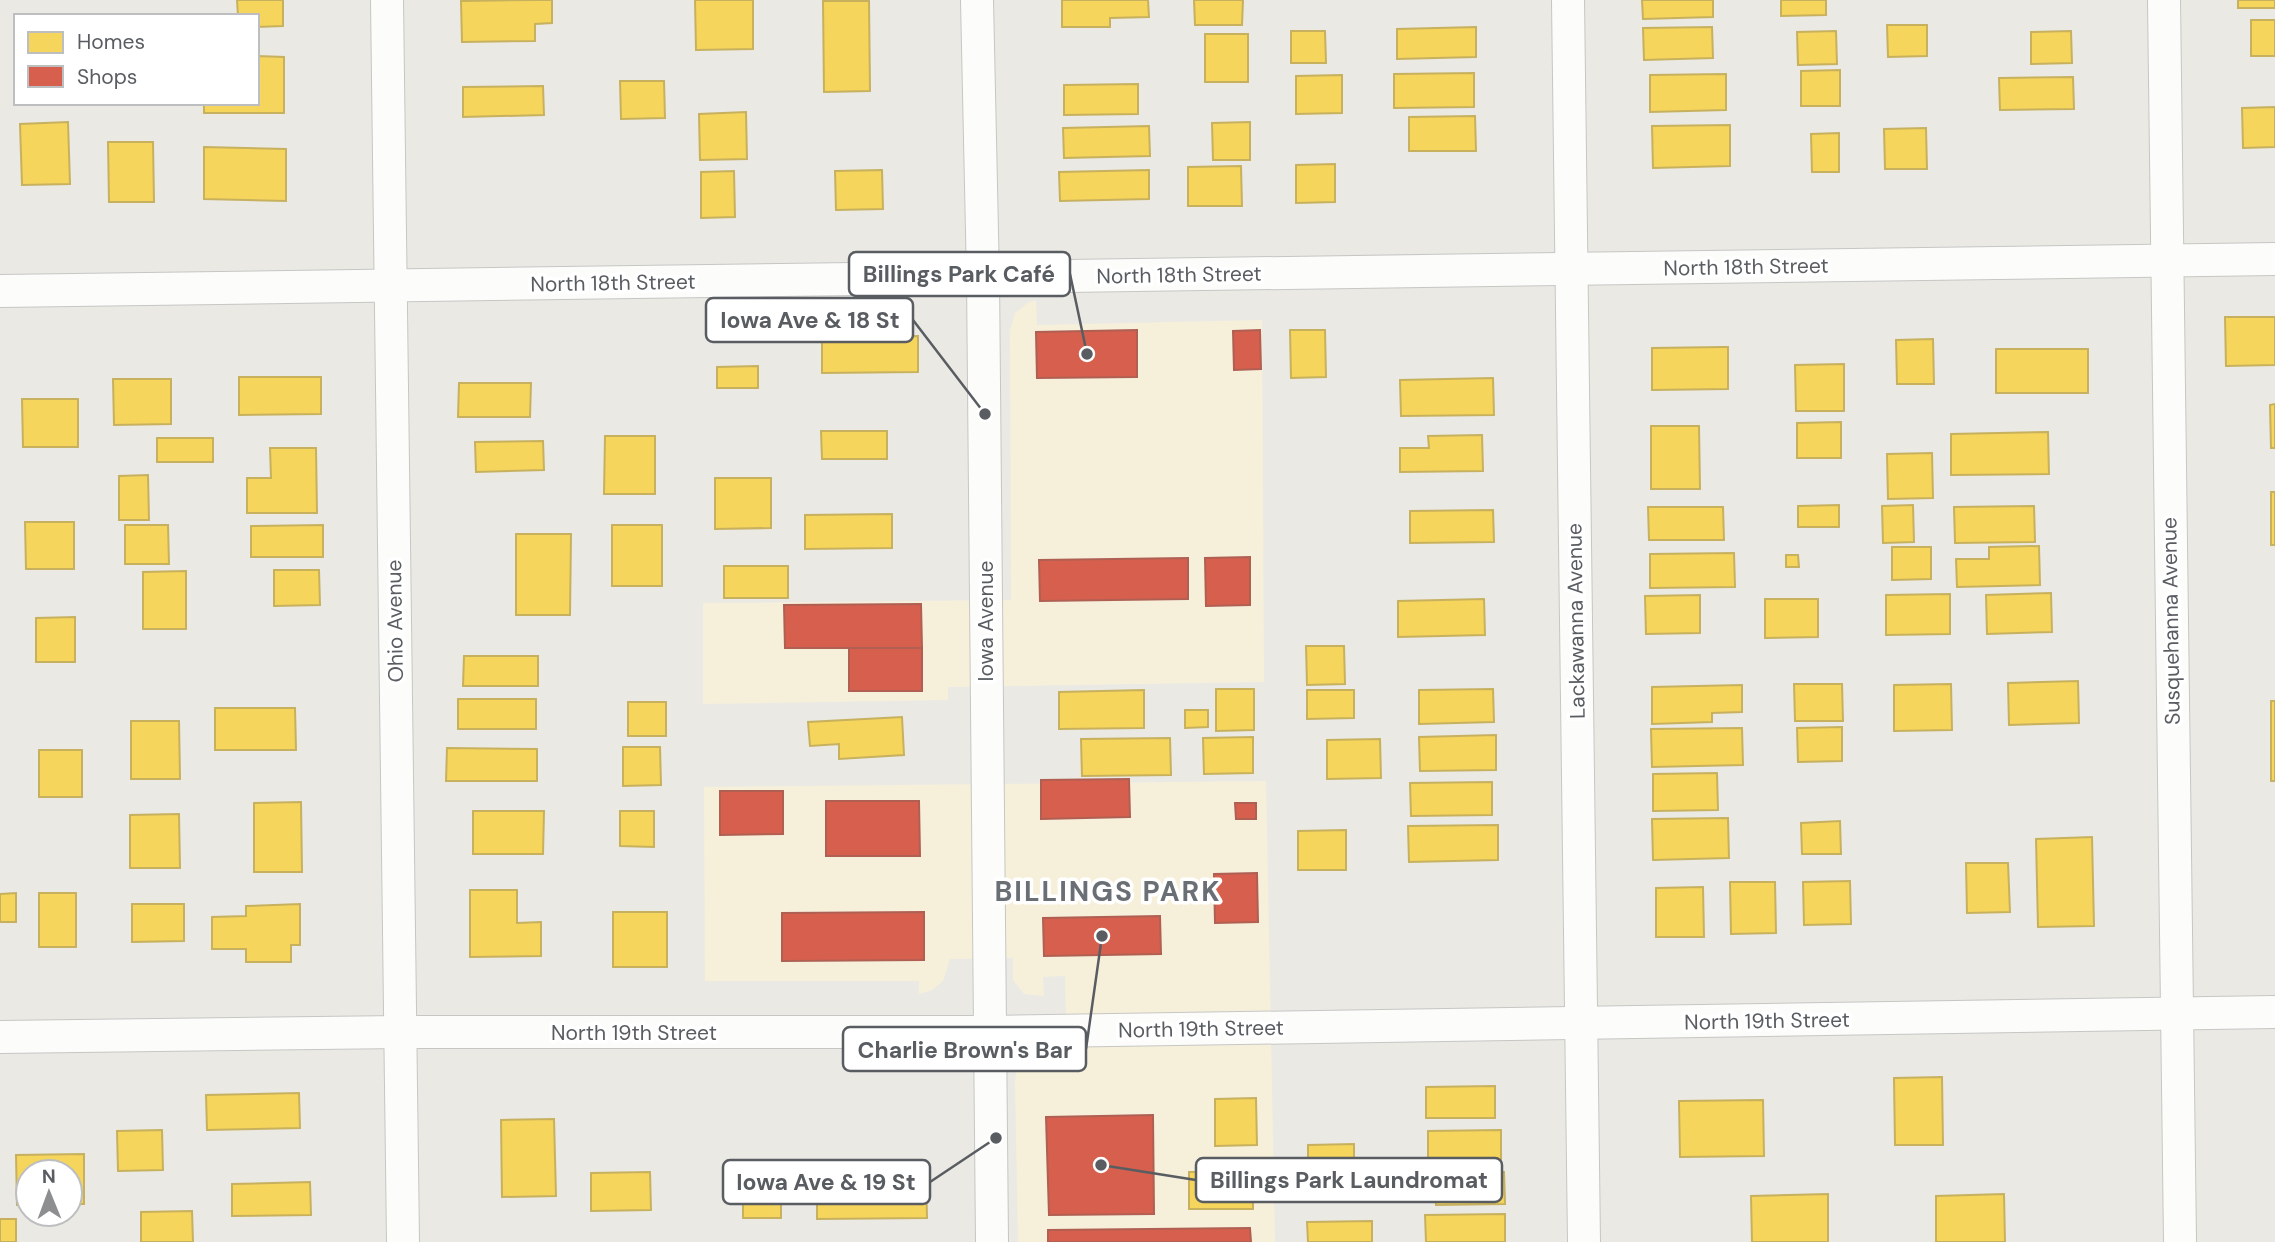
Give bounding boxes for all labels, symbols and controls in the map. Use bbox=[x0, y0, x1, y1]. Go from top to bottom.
legend bbox=[14, 14, 259, 105]
text: Homes bbox=[77, 28, 145, 56]
text: Shops bbox=[77, 63, 137, 91]
callout: Billings Park Café bbox=[849, 252, 1070, 296]
street label: North 18th Street bbox=[1663, 252, 1829, 282]
text: Billings Park Café bbox=[863, 259, 1055, 289]
street label: North 18th Street bbox=[1096, 260, 1262, 290]
street label: North 18th Street bbox=[530, 268, 696, 298]
callout: Iowa Ave & 18 St bbox=[706, 298, 913, 342]
text: Iowa Ave & 18 St bbox=[720, 305, 900, 335]
street label: Susquehanna Avenue bbox=[2155, 517, 2187, 725]
street label: Lackawanna Avenue bbox=[1560, 523, 1592, 719]
street label: Ohio Avenue bbox=[380, 559, 410, 683]
street label: Iowa Avenue bbox=[972, 560, 1000, 681]
district label: BILLINGS PARK bbox=[995, 873, 1222, 910]
street label: North 19th Street bbox=[1684, 1006, 1850, 1036]
street label: North 19th Street bbox=[1118, 1014, 1284, 1044]
street label: North 19th Street bbox=[551, 1019, 717, 1047]
callout: Charlie Brown's Bar bbox=[843, 1027, 1086, 1071]
text: Charlie Brown's Bar bbox=[858, 1035, 1072, 1065]
north arrow bbox=[14, 1158, 84, 1228]
callout: Billings Park Laundromat bbox=[1196, 1158, 1502, 1202]
callout: Iowa Ave & 19 St bbox=[723, 1160, 930, 1204]
text: N bbox=[42, 1164, 56, 1189]
text: Billings Park Laundromat bbox=[1210, 1165, 1488, 1195]
text: Iowa Ave & 19 St bbox=[736, 1167, 916, 1197]

